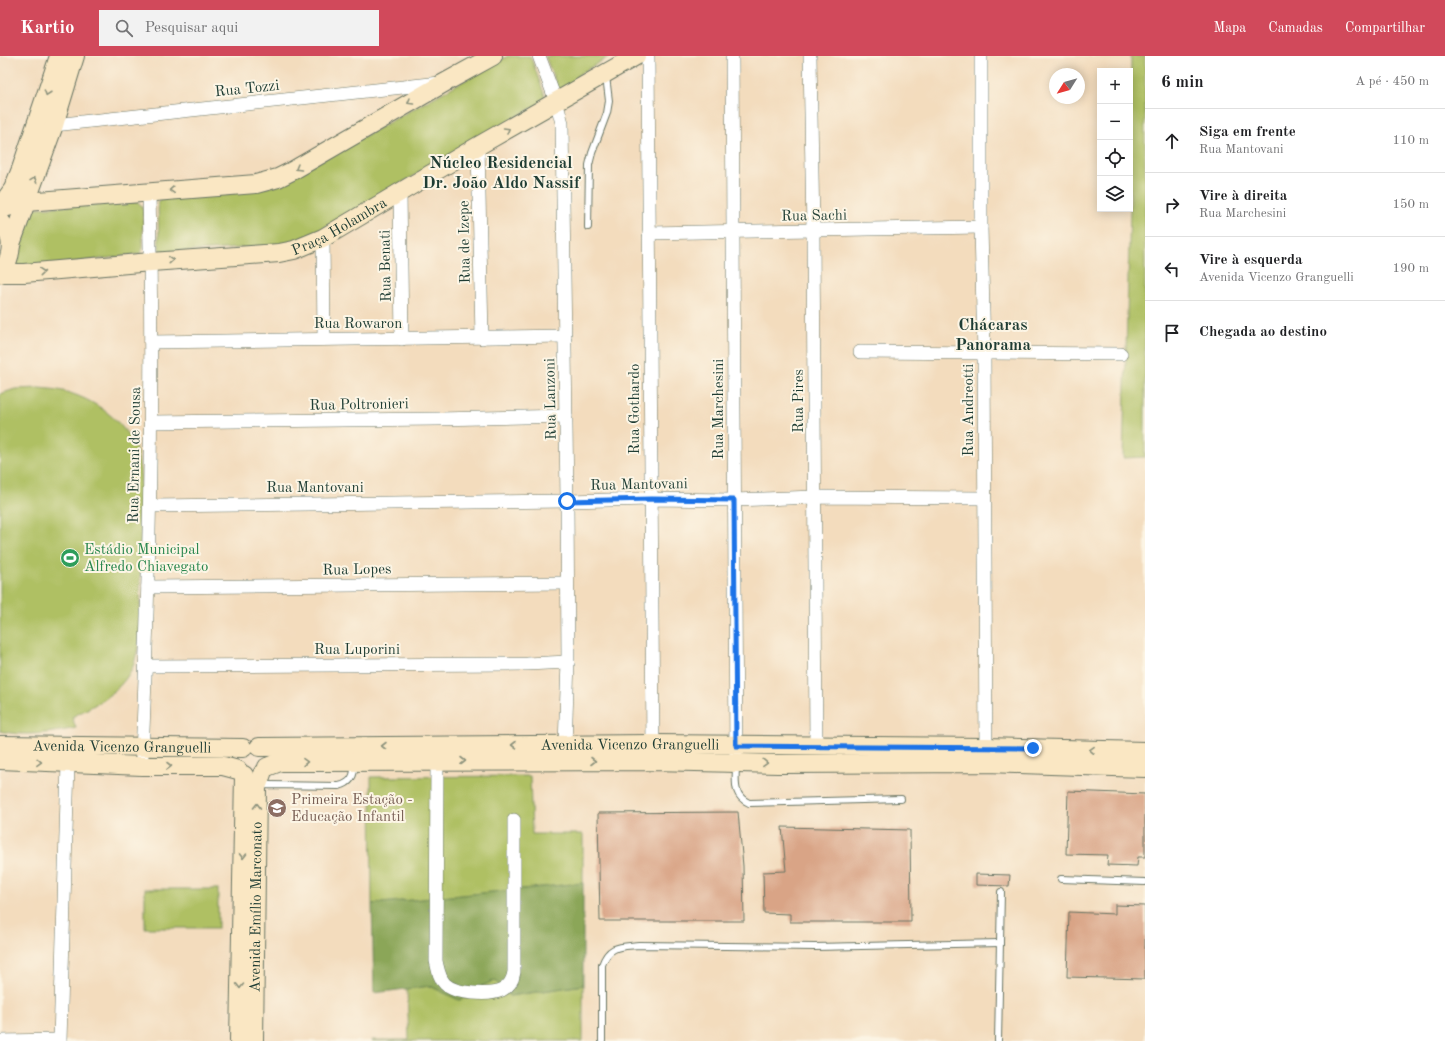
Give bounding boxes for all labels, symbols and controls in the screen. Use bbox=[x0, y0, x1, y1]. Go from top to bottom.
search box bbox=[99, 10, 379, 46]
icon: search bbox=[113, 17, 135, 39]
text: Kartio bbox=[20, 19, 75, 38]
text: Pesquisar aqui bbox=[145, 21, 238, 36]
text: Mapa bbox=[1213, 21, 1246, 35]
text: Camadas bbox=[1268, 21, 1323, 35]
text: Compartilhar bbox=[1345, 21, 1425, 35]
north arrow bbox=[1049, 68, 1085, 104]
map controls bbox=[1097, 68, 1133, 212]
button: + bbox=[1097, 68, 1133, 104]
text: 6 min bbox=[1161, 74, 1204, 91]
text: A pé · 450 m bbox=[1355, 75, 1429, 88]
street label: Rua Tozzi bbox=[214, 79, 280, 100]
one-way arrow bbox=[43, 89, 52, 96]
one-way arrow bbox=[407, 98, 414, 105]
button: − bbox=[1097, 104, 1133, 140]
text: Siga em frente bbox=[1199, 125, 1296, 140]
one-way arrow bbox=[503, 127, 510, 134]
icon: ahead bbox=[1161, 130, 1183, 152]
text: 110 m bbox=[1392, 134, 1429, 147]
button: locate bbox=[1097, 140, 1133, 176]
text: Rua Mantovani bbox=[1199, 143, 1284, 156]
district label: Núcleo Residencial Dr. João Aldo Nassif bbox=[422, 155, 581, 192]
one-way arrow bbox=[295, 163, 302, 170]
button: layers bbox=[1097, 176, 1133, 212]
one-way arrow bbox=[29, 177, 37, 184]
one-way arrow bbox=[168, 186, 175, 195]
text: Vire à direita bbox=[1199, 189, 1287, 204]
icon: right bbox=[1161, 194, 1183, 216]
street label: Praça Holambra bbox=[290, 196, 390, 259]
text: 150 m bbox=[1392, 198, 1429, 211]
street label: Rua de Izepe bbox=[457, 200, 474, 284]
text: Rua Marchesini bbox=[1199, 207, 1286, 220]
street label: Rua Sachi bbox=[781, 208, 847, 225]
street label: Rua Benati bbox=[378, 230, 395, 302]
text: Vire à esquerda bbox=[1199, 253, 1303, 268]
one-way arrow bbox=[168, 256, 174, 265]
icon: left bbox=[1161, 258, 1183, 280]
text: 190 m bbox=[1392, 262, 1429, 275]
one-way arrow bbox=[39, 267, 45, 276]
text: Avenida Vicenzo Granguelli bbox=[1199, 271, 1354, 284]
street label: Rua Rowaron bbox=[314, 317, 402, 332]
district label: Chácaras Panorama bbox=[955, 317, 1031, 354]
icon: arrive bbox=[1161, 322, 1183, 344]
text: Chegada ao destino bbox=[1199, 325, 1327, 340]
street label: Rua Lanzoni bbox=[543, 358, 560, 440]
street label: Rua Marchesini bbox=[712, 359, 727, 459]
street label: Rua Gothardo bbox=[628, 364, 643, 454]
street label: Rua Andreotti bbox=[962, 364, 977, 456]
street label: Rua Pires bbox=[792, 369, 807, 433]
street label: Rua Ernani de Sousa bbox=[127, 386, 144, 523]
street label: Rua Poltronieri bbox=[309, 397, 409, 414]
street label: Rua Mantovani bbox=[590, 477, 688, 494]
street label: Rua Mantovani bbox=[266, 481, 364, 496]
route start bbox=[558, 492, 576, 510]
place label: Estádio Municipal Alfredo Chiavegato bbox=[84, 543, 209, 575]
sports icon: Estádio Municipal Alfredo Chiavegato bbox=[59, 547, 81, 569]
street label: Rua Lopes bbox=[322, 562, 392, 579]
street label: Rua Luporini bbox=[314, 643, 400, 658]
street label: Avenida Vicenzo Granguelli bbox=[541, 738, 719, 754]
street label: Avenida Vicenzo Granguelli bbox=[32, 739, 211, 757]
route end bbox=[1024, 739, 1042, 757]
one-way arrow bbox=[511, 741, 517, 749]
one-way arrow bbox=[381, 742, 387, 750]
one-way arrow bbox=[1089, 746, 1095, 754]
one-way arrow bbox=[36, 757, 42, 766]
one-way arrow bbox=[460, 757, 466, 766]
one-way arrow bbox=[590, 757, 596, 765]
one-way arrow bbox=[302, 758, 308, 766]
one-way arrow bbox=[762, 759, 768, 768]
one-way arrow bbox=[166, 762, 172, 770]
place label: Primeira Estação - Educação Infantil bbox=[291, 793, 413, 825]
school or university icon: Primeira Estação - Educação Infantil bbox=[266, 797, 288, 819]
one-way arrow bbox=[253, 803, 261, 809]
street label: Avenida Emílio Marconato bbox=[249, 822, 266, 993]
one-way arrow bbox=[239, 853, 247, 859]
one-way arrow bbox=[236, 983, 244, 989]

